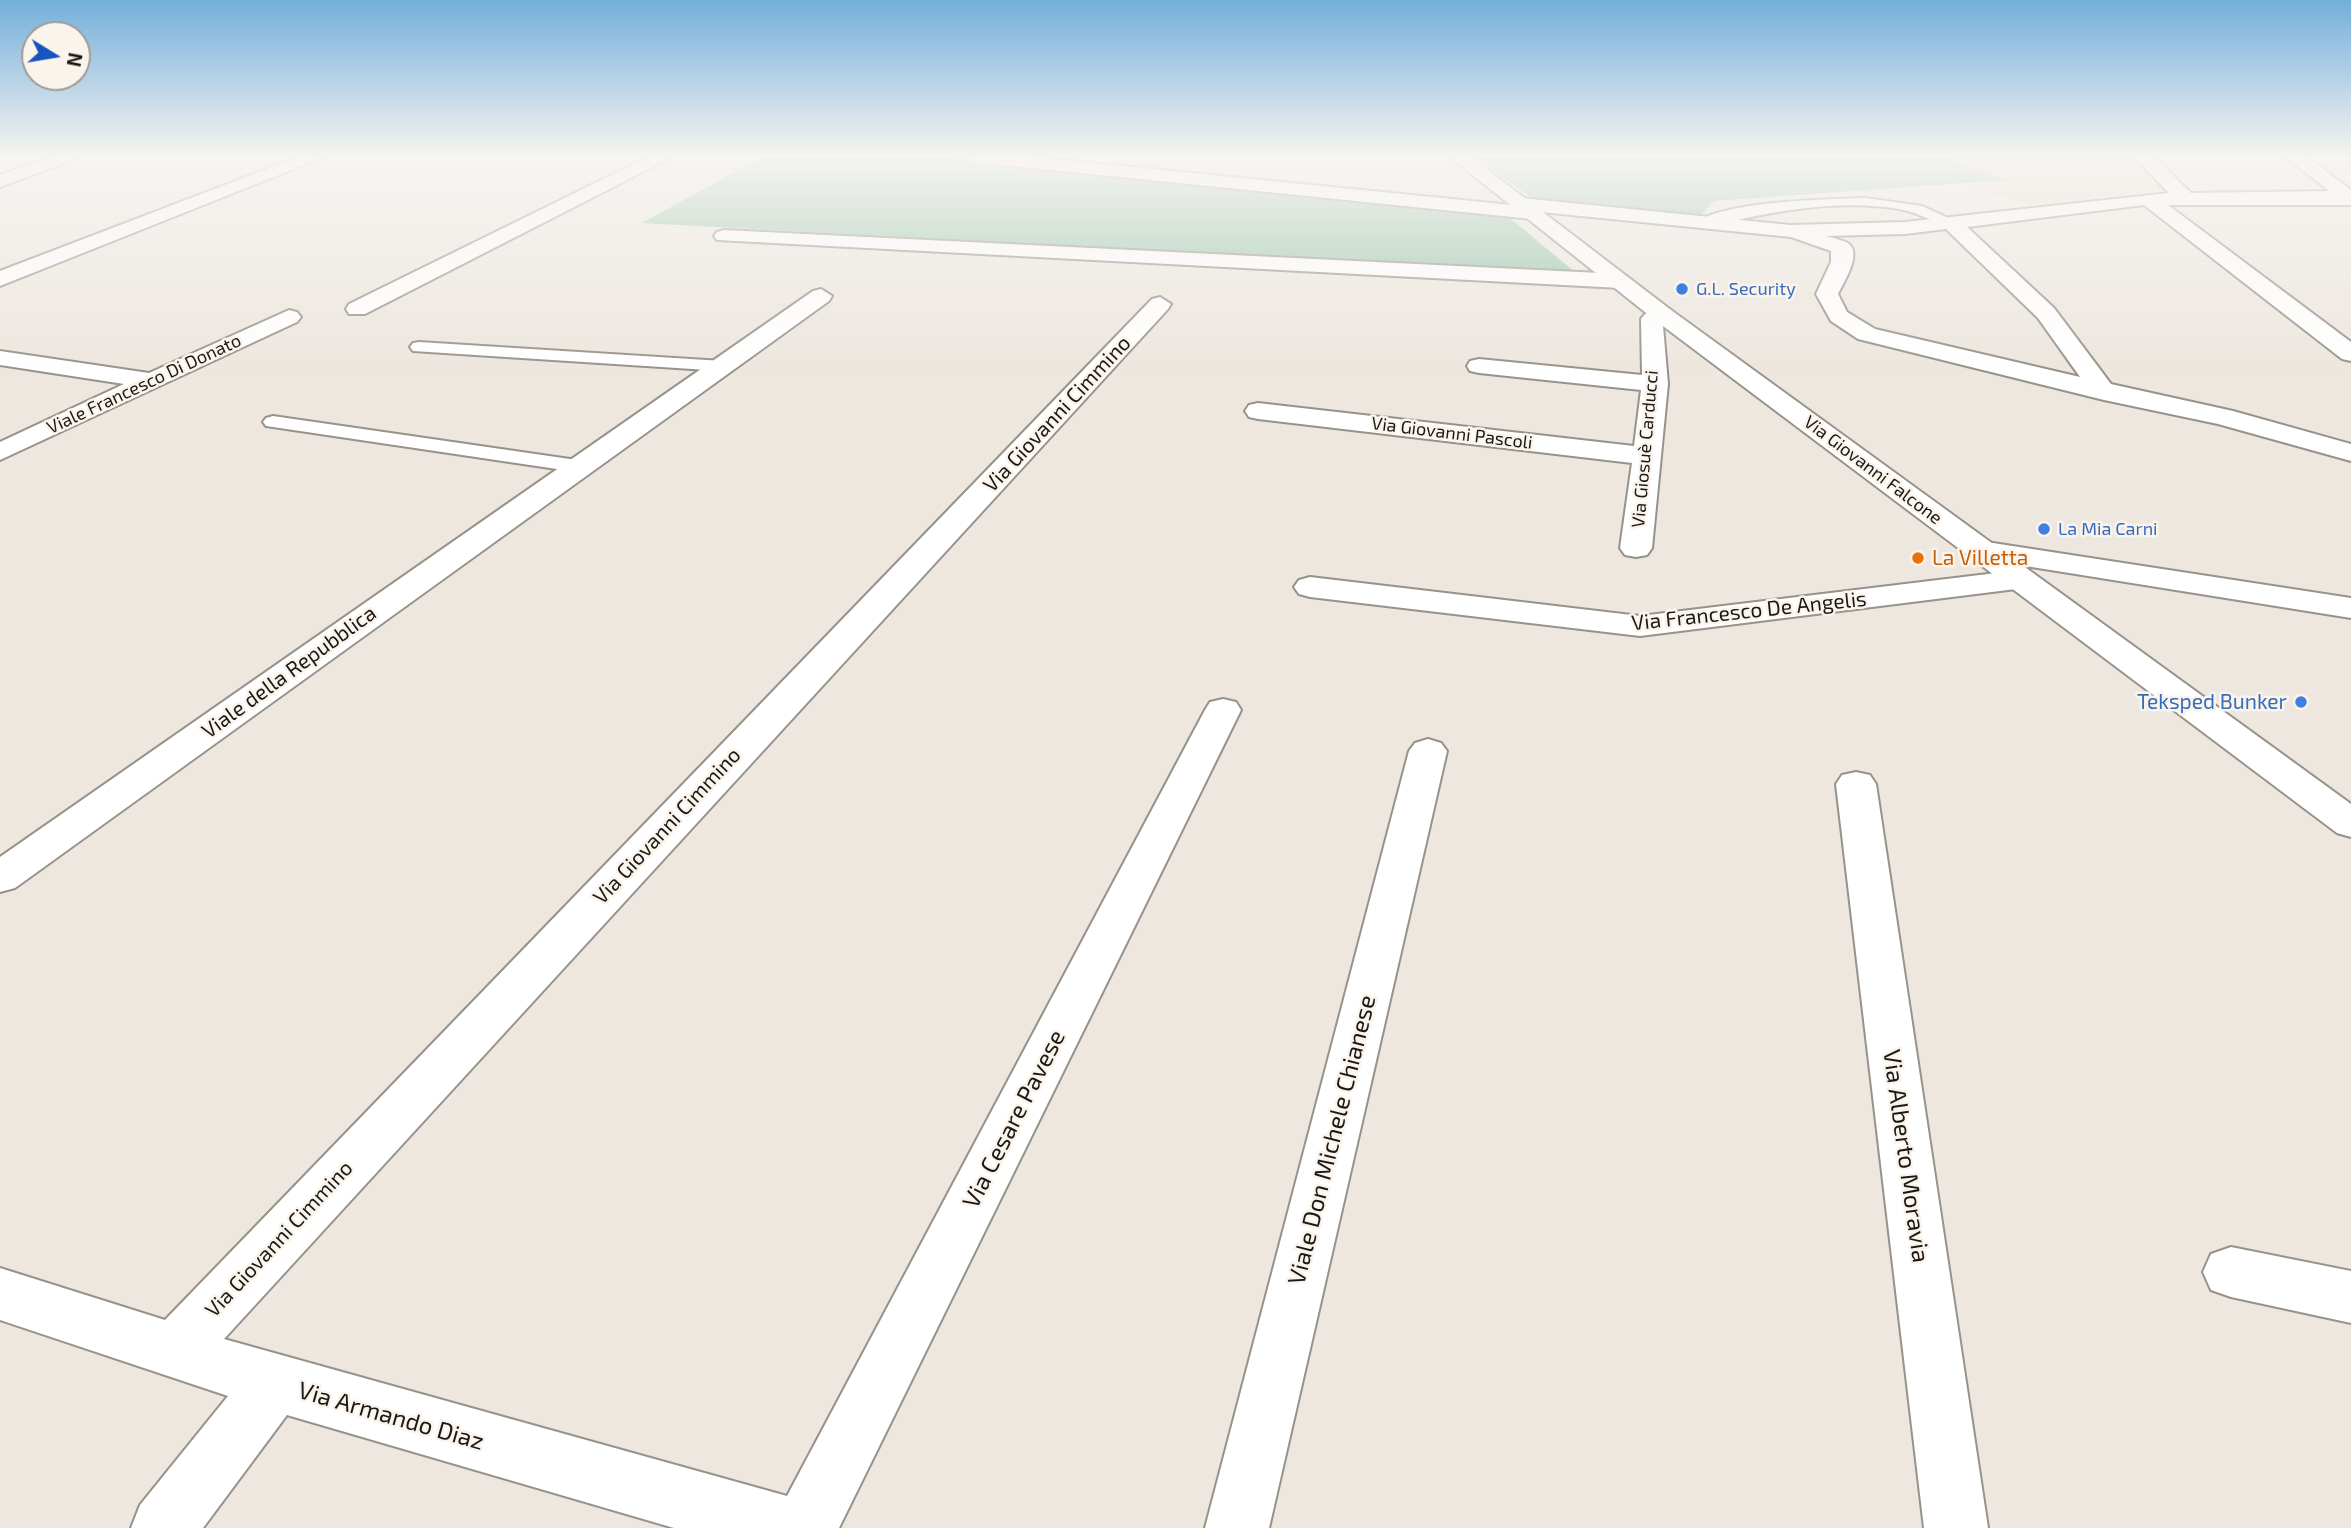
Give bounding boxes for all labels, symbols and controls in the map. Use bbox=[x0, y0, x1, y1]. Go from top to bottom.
north arrow bbox=[21, 21, 91, 91]
text: N bbox=[63, 51, 88, 69]
place label: G.L. Security bbox=[1696, 278, 1796, 300]
marker: G.L. Security bbox=[1674, 281, 1690, 297]
street label: Viale Francesco Di Donato bbox=[44, 329, 244, 439]
street label: Via Giovanni Cimmino bbox=[978, 331, 1136, 497]
street label: Via Giosuè Carducci bbox=[1627, 369, 1663, 529]
street label: Via Giovanni Falcone bbox=[1800, 411, 1946, 529]
street label: Via Giovanni Pascoli bbox=[1370, 412, 1534, 454]
place label: La Mia Carni bbox=[2058, 518, 2158, 540]
marker: La Mia Carni bbox=[2036, 521, 2052, 537]
place label: La Villetta bbox=[1932, 545, 2028, 571]
marker: La Villetta bbox=[1910, 550, 1926, 566]
street label: Via Francesco De Angelis bbox=[1630, 586, 1868, 636]
street label: Viale della Repubblica bbox=[197, 600, 381, 744]
place label: Teksped Bunker bbox=[2137, 689, 2287, 715]
marker: Teksped Bunker bbox=[2293, 694, 2309, 710]
street label: Via Giovanni Cimmino bbox=[588, 743, 746, 909]
street label: Viale Don Michele Chianese bbox=[1282, 992, 1382, 1288]
street label: Via Cesare Pavese bbox=[957, 1025, 1071, 1213]
street label: Via Alberto Moravia bbox=[1877, 1048, 1935, 1264]
street label: Via Giovanni Cimmino bbox=[200, 1156, 358, 1322]
street label: Via Armando Diaz bbox=[295, 1376, 487, 1456]

